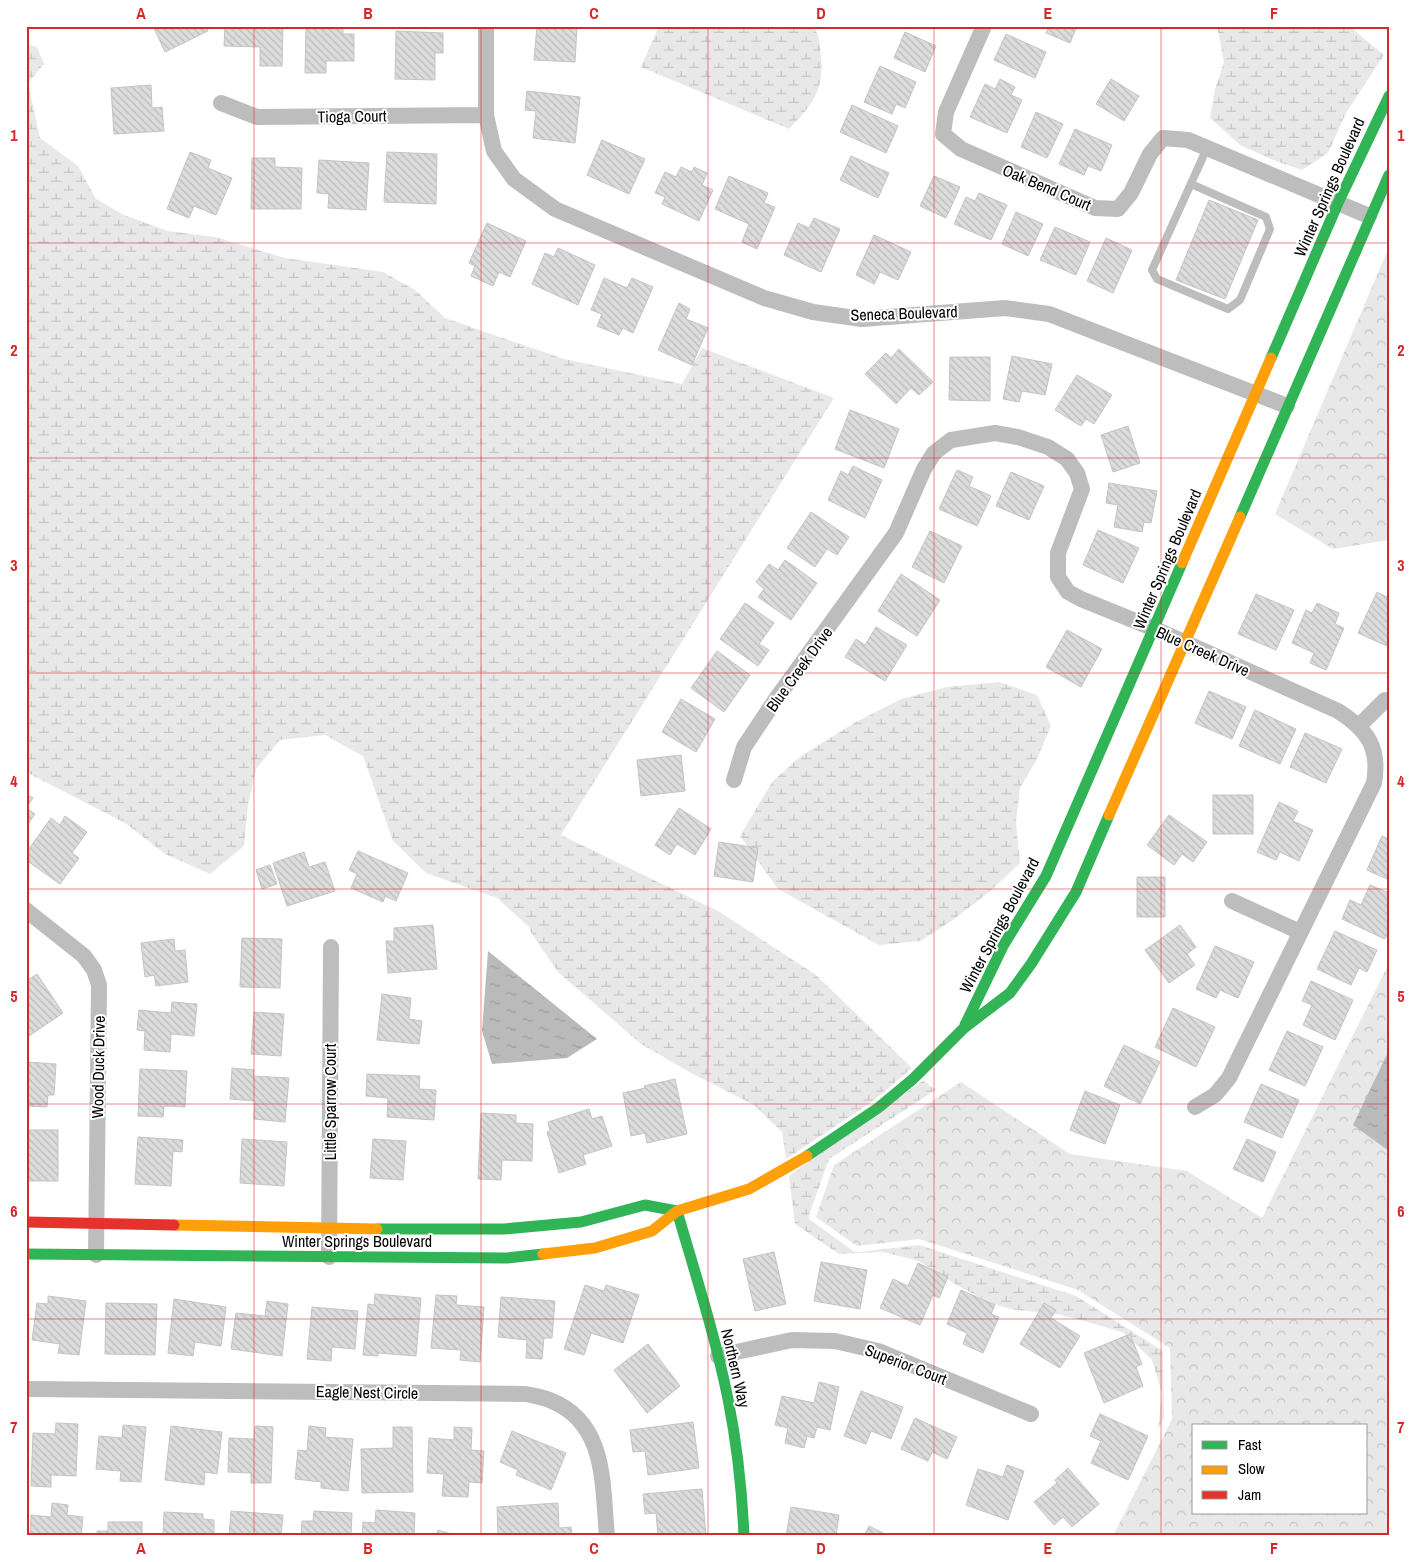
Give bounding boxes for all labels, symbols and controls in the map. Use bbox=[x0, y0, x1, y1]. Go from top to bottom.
text: A bbox=[136, 2, 146, 24]
text: B bbox=[363, 2, 373, 24]
text: C bbox=[589, 2, 599, 24]
text: D bbox=[816, 2, 826, 24]
text: E bbox=[1044, 2, 1053, 24]
text: F bbox=[1270, 2, 1278, 24]
street label: Tioga Court bbox=[317, 104, 387, 128]
street label: Winter Springs Boulevard bbox=[1288, 114, 1370, 260]
text: 1 bbox=[10, 124, 18, 146]
text: 1 bbox=[1397, 124, 1405, 146]
street label: Oak Bend Court bbox=[999, 158, 1095, 216]
street label: Seneca Boulevard bbox=[850, 300, 958, 326]
text: 2 bbox=[10, 339, 18, 361]
text: 2 bbox=[1397, 339, 1405, 361]
street label: Winter Springs Boulevard bbox=[1128, 486, 1206, 632]
text: 3 bbox=[10, 554, 18, 576]
text: 3 bbox=[1397, 554, 1405, 576]
street label: Blue Creek Drive bbox=[1153, 621, 1253, 681]
street label: Blue Creek Drive bbox=[761, 622, 837, 716]
text: 4 bbox=[10, 770, 18, 792]
text: 4 bbox=[1397, 770, 1405, 792]
street label: Winter Springs Boulevard bbox=[954, 854, 1044, 996]
text: 5 bbox=[10, 985, 18, 1007]
text: 5 bbox=[1397, 985, 1405, 1007]
street label: Wood Duck Drive bbox=[86, 1016, 110, 1118]
street label: Little Sparrow Court bbox=[319, 1043, 341, 1160]
text: 6 bbox=[10, 1200, 18, 1222]
text: 6 bbox=[1397, 1200, 1405, 1222]
street label: Winter Springs Boulevard bbox=[282, 1230, 432, 1252]
street label: Northern Way bbox=[716, 1326, 756, 1410]
street label: Superior Court bbox=[862, 1338, 950, 1390]
street label: Eagle Nest Circle bbox=[316, 1380, 418, 1404]
text: 7 bbox=[10, 1416, 18, 1438]
text: 7 bbox=[1397, 1416, 1405, 1438]
legend bbox=[1192, 1424, 1368, 1514]
text: Fast bbox=[1238, 1434, 1262, 1455]
text: Slow bbox=[1238, 1458, 1265, 1479]
text: Jam bbox=[1238, 1484, 1261, 1505]
text: A bbox=[136, 1537, 146, 1559]
text: B bbox=[363, 1537, 373, 1559]
text: C bbox=[589, 1537, 599, 1559]
text: D bbox=[816, 1537, 826, 1559]
text: E bbox=[1044, 1537, 1053, 1559]
text: F bbox=[1270, 1537, 1278, 1559]

